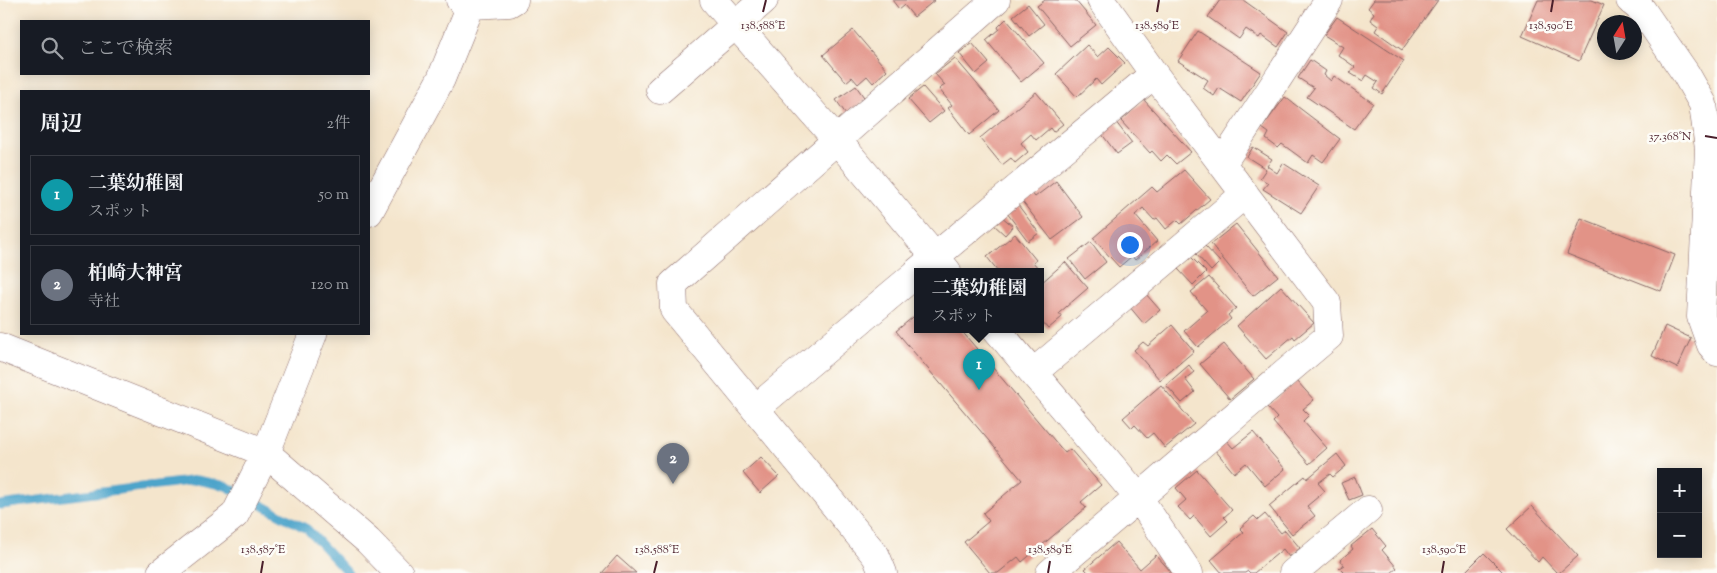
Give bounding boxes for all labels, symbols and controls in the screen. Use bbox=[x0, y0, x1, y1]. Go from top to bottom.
north arrow bbox=[1597, 15, 1642, 60]
text: 138.588°E bbox=[741, 17, 786, 35]
text: 138.589°E bbox=[1135, 17, 1180, 35]
text: 138.590°E bbox=[1529, 17, 1574, 35]
search box bbox=[20, 20, 370, 75]
icon: search bbox=[38, 34, 66, 62]
text: ここで検索 bbox=[78, 36, 173, 63]
text: 周辺 bbox=[40, 110, 82, 140]
text: 2件 bbox=[327, 113, 350, 136]
text: 37.368°N bbox=[1649, 128, 1692, 146]
text: 二葉幼稚園 bbox=[88, 171, 183, 198]
text: 1 bbox=[54, 184, 60, 207]
text: 50 m bbox=[318, 184, 349, 207]
text: スポット bbox=[88, 201, 152, 224]
your location bbox=[1117, 232, 1143, 258]
text: 柏崎大神宮 bbox=[88, 261, 183, 288]
popup bbox=[914, 268, 1044, 333]
text: 2 bbox=[53, 274, 61, 297]
text: 120 m bbox=[311, 274, 349, 297]
text: 二葉幼稚園 bbox=[931, 276, 1027, 303]
text: 寺社 bbox=[88, 291, 120, 314]
text: スポット bbox=[931, 306, 996, 329]
pin: 1 bbox=[963, 349, 995, 390]
pin: 2 bbox=[657, 443, 689, 484]
map controls bbox=[1657, 468, 1702, 558]
button: + bbox=[1657, 468, 1702, 513]
button: − bbox=[1657, 513, 1702, 558]
text: 138.587°E bbox=[241, 541, 286, 559]
text: 138.588°E bbox=[635, 541, 680, 559]
text: 138.589°E bbox=[1028, 541, 1073, 559]
text: 138.590°E bbox=[1422, 541, 1467, 559]

